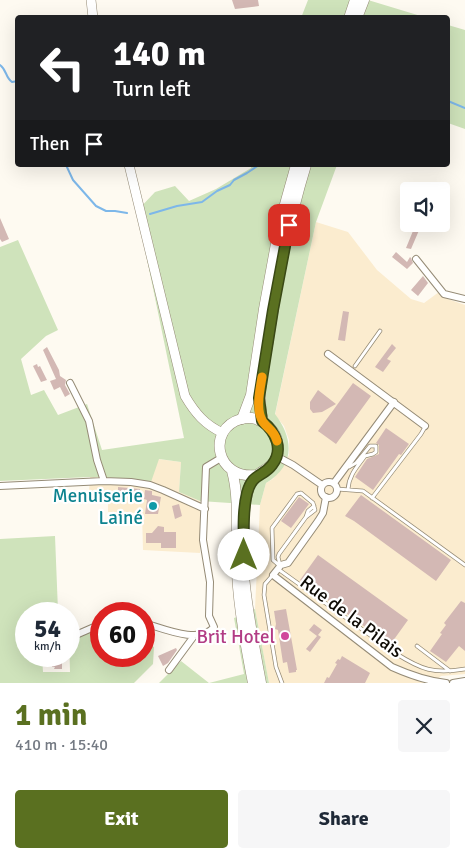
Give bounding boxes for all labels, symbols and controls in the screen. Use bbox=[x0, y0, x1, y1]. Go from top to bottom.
text: 140 m bbox=[113, 32, 206, 75]
icon: left bbox=[30, 35, 95, 100]
text: Turn left bbox=[113, 75, 191, 102]
icon: arrive bbox=[80, 130, 108, 158]
text: Then bbox=[30, 132, 70, 156]
map controls bbox=[400, 182, 450, 232]
button: sound bbox=[400, 182, 450, 232]
pin bbox=[268, 204, 310, 246]
icon: arrive bbox=[275, 211, 303, 239]
place label: Menuiserie Lainé bbox=[53, 484, 143, 530]
marker: Menuiserie Lainé bbox=[147, 500, 159, 512]
position arrow bbox=[217, 528, 269, 580]
street label: Rue de la Pilais bbox=[295, 570, 408, 663]
speed limit sign: 60 bbox=[90, 602, 155, 667]
text: 54 bbox=[34, 613, 61, 644]
place label: Brit Hotel bbox=[196, 625, 275, 649]
marker: Brit Hotel bbox=[279, 630, 291, 642]
text: km/h bbox=[34, 639, 61, 654]
text: 1 min bbox=[15, 697, 87, 734]
button: close bbox=[398, 700, 450, 752]
text: 410 m · 15:40 bbox=[15, 735, 108, 755]
button: Exit bbox=[15, 790, 228, 848]
button: Share bbox=[238, 790, 450, 848]

